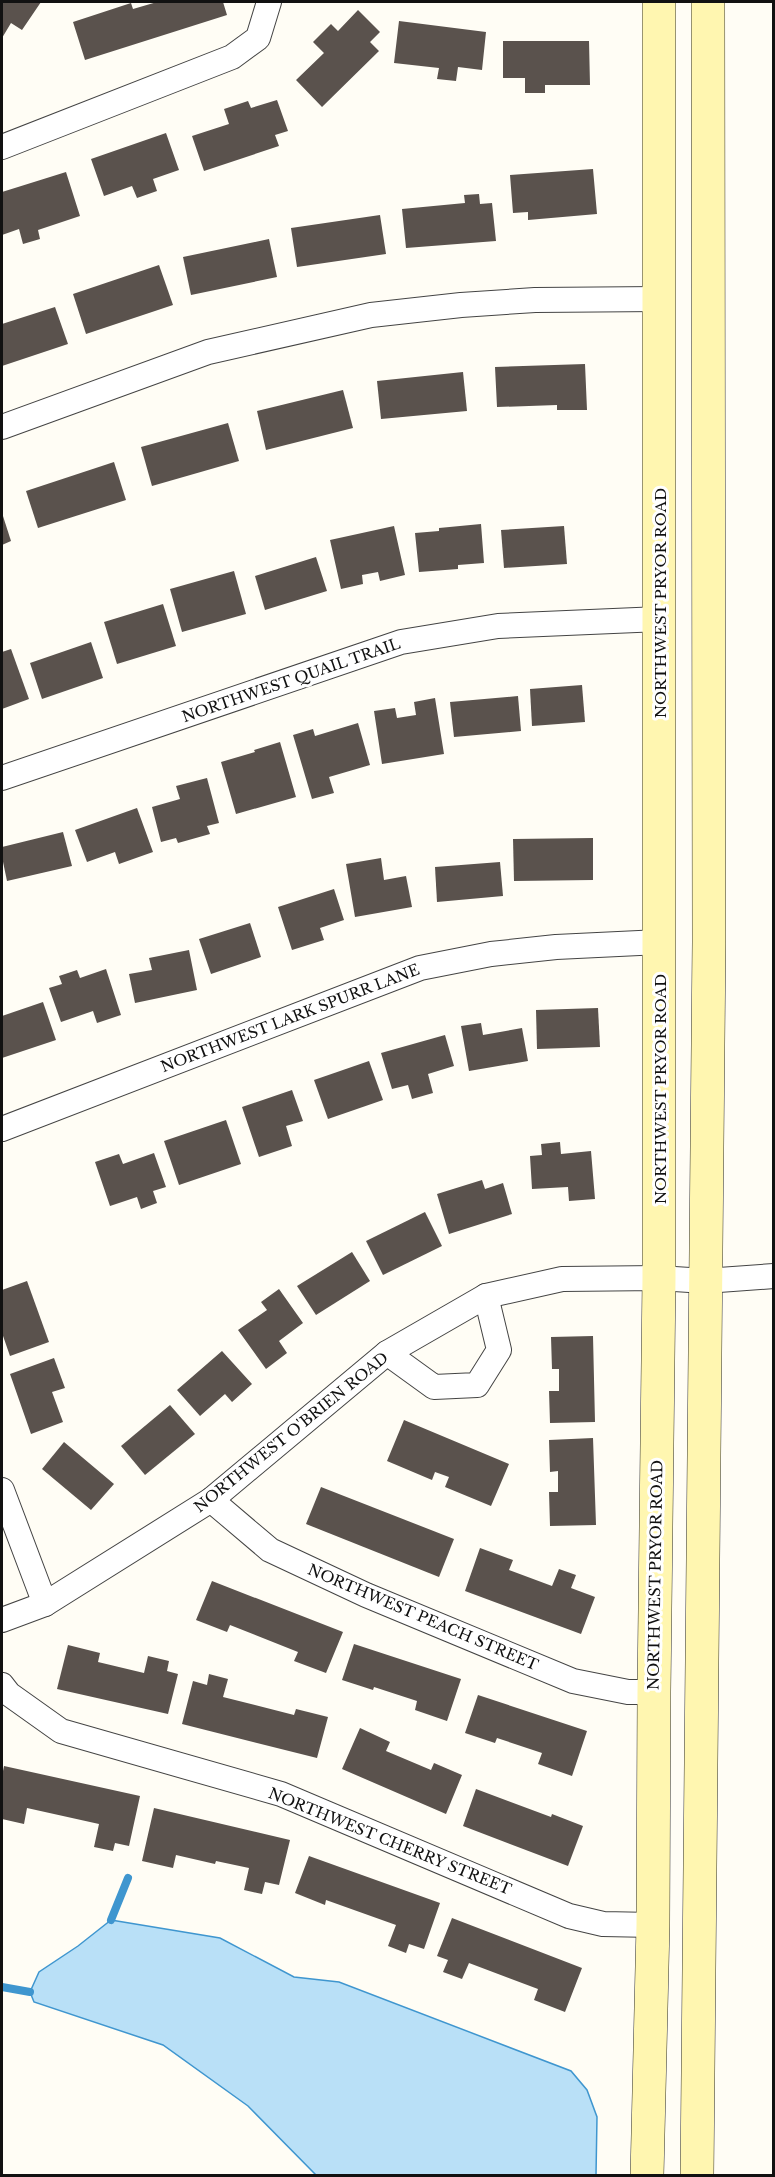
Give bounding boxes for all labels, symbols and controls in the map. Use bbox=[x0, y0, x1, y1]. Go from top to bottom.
street label: NORTHWEST PRYOR ROAD bbox=[651, 488, 670, 718]
street label: NORTHWEST QUAIL TRAIL bbox=[179, 634, 403, 726]
street label: NORTHWEST LARK SPURR LANE bbox=[158, 960, 422, 1076]
street label: NORTHWEST PRYOR ROAD bbox=[651, 974, 670, 1204]
street label: NORTHWEST O'BRIEN ROAD bbox=[190, 1348, 392, 1516]
street label: NORTHWEST PRYOR ROAD bbox=[643, 1460, 667, 1690]
street label: NORTHWEST PEACH STREET bbox=[305, 1560, 541, 1674]
street label: NORTHWEST CHERRY STREET bbox=[266, 1783, 514, 1899]

